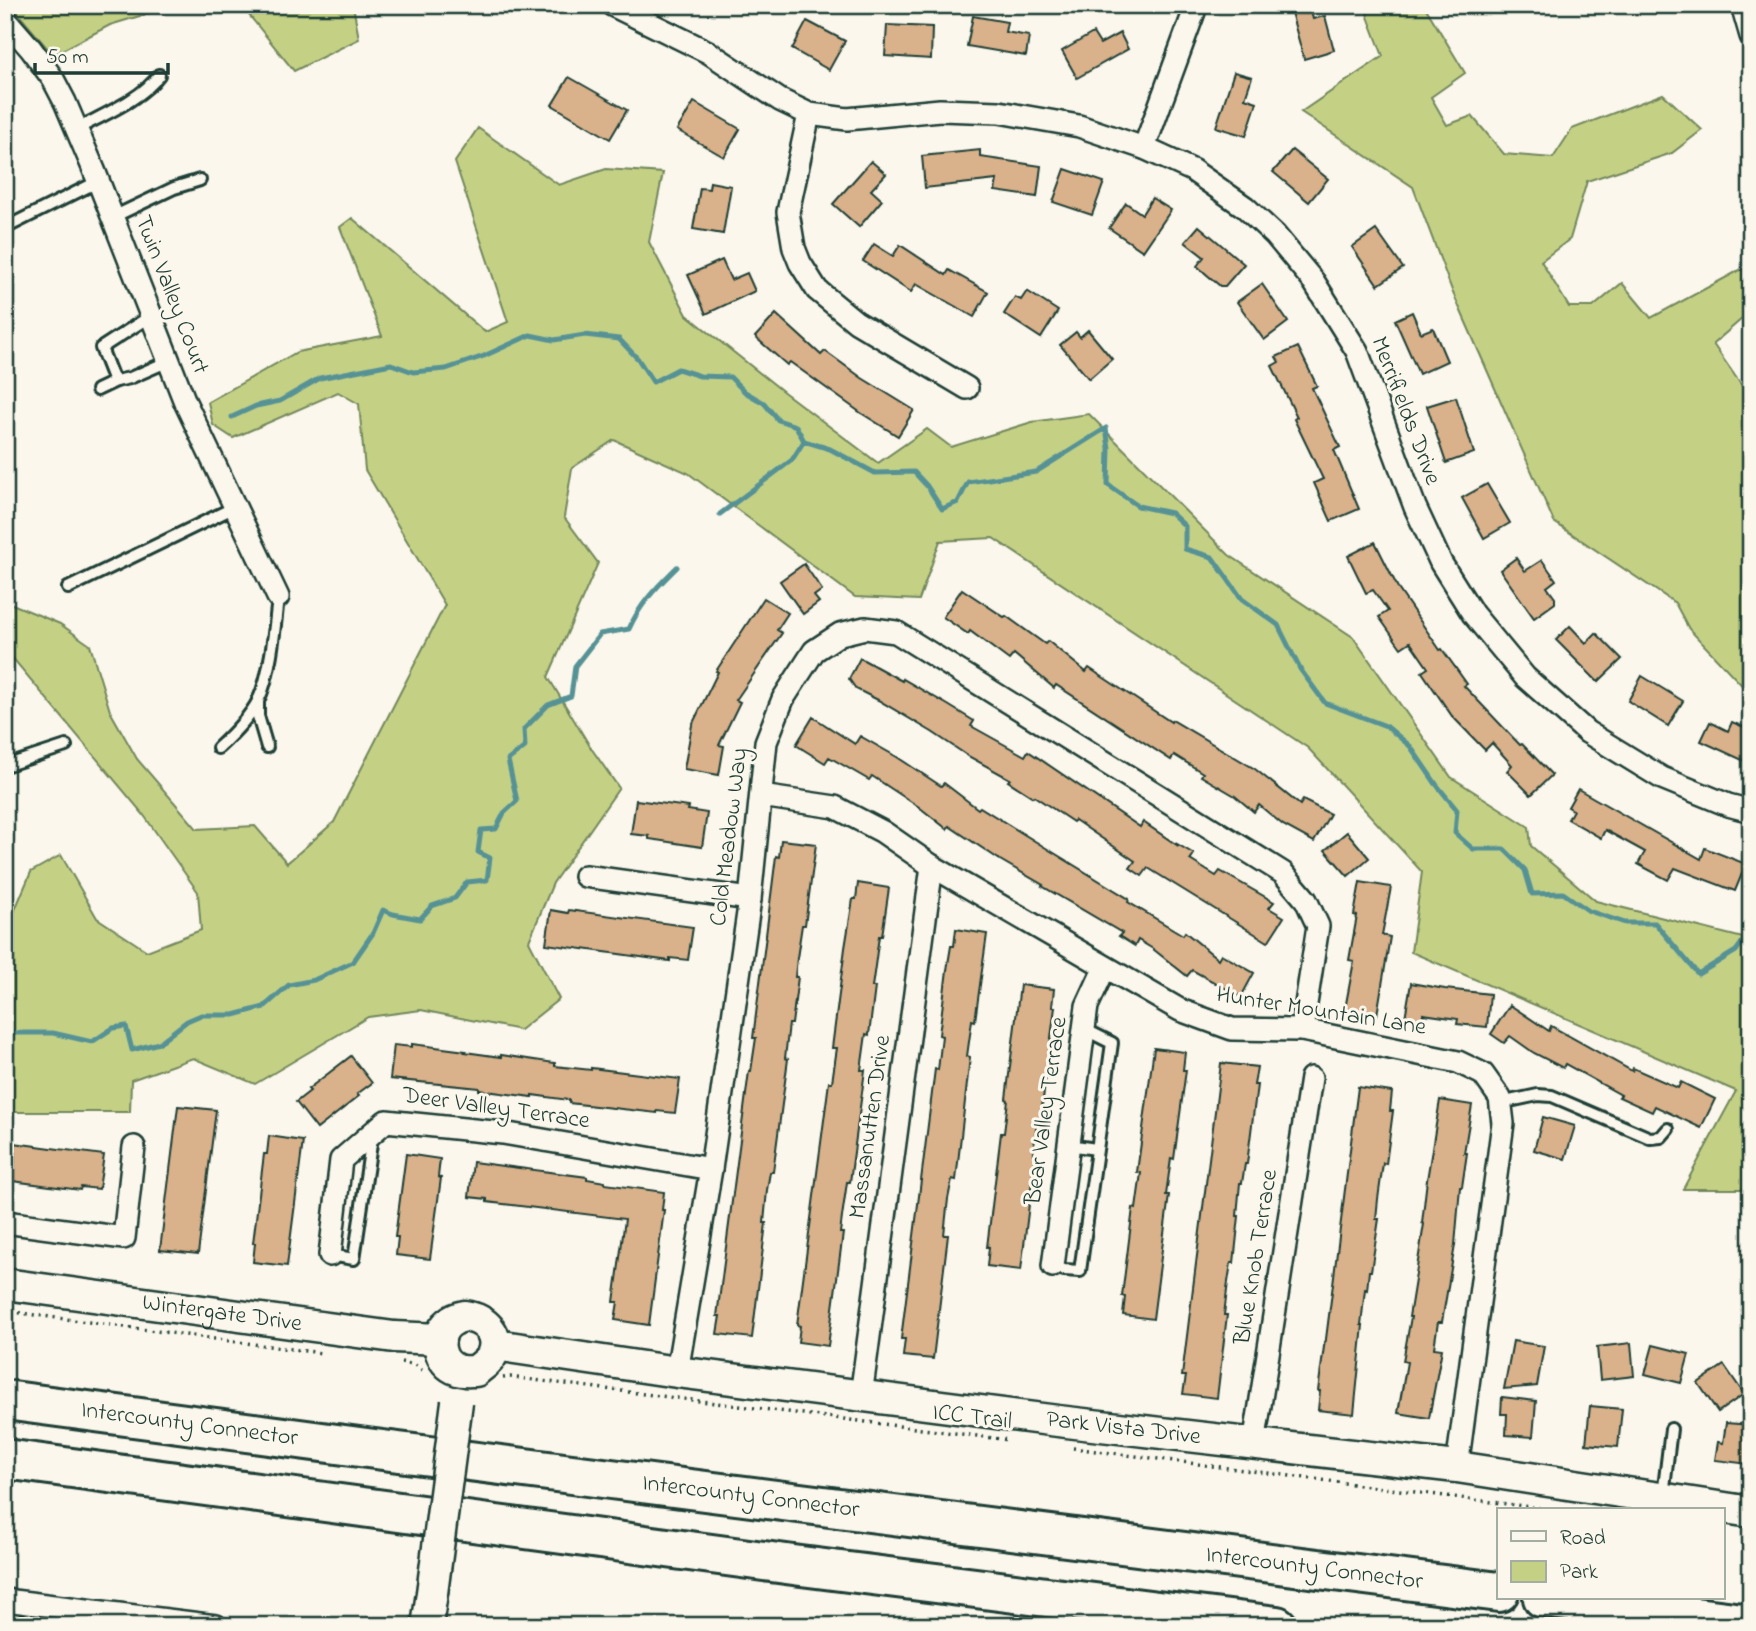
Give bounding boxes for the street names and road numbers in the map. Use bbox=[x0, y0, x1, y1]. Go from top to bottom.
street label: Twin Valley Court bbox=[124, 211, 217, 380]
street label: Merrifields Drive bbox=[1361, 332, 1449, 491]
street label: Cold Meadow Way bbox=[702, 746, 759, 928]
street label: Hunter Mountain Lane bbox=[1214, 978, 1429, 1046]
street label: Bear Valley Terrace bbox=[1016, 1015, 1079, 1208]
street label: Massanutten Drive bbox=[841, 1033, 901, 1221]
street label: Deer Valley Terrace bbox=[399, 1078, 592, 1140]
street label: Blue Knob Terrace bbox=[1226, 1167, 1288, 1348]
street label: Wintergate Drive bbox=[140, 1285, 304, 1342]
street label: Intercounty Connector bbox=[79, 1393, 301, 1456]
street label: ICC Trail bbox=[930, 1396, 1014, 1440]
street label: Park Vista Drive bbox=[1044, 1402, 1203, 1455]
street label: Intercounty Connector bbox=[640, 1466, 862, 1528]
street label: Intercounty Connector bbox=[1204, 1537, 1425, 1600]

